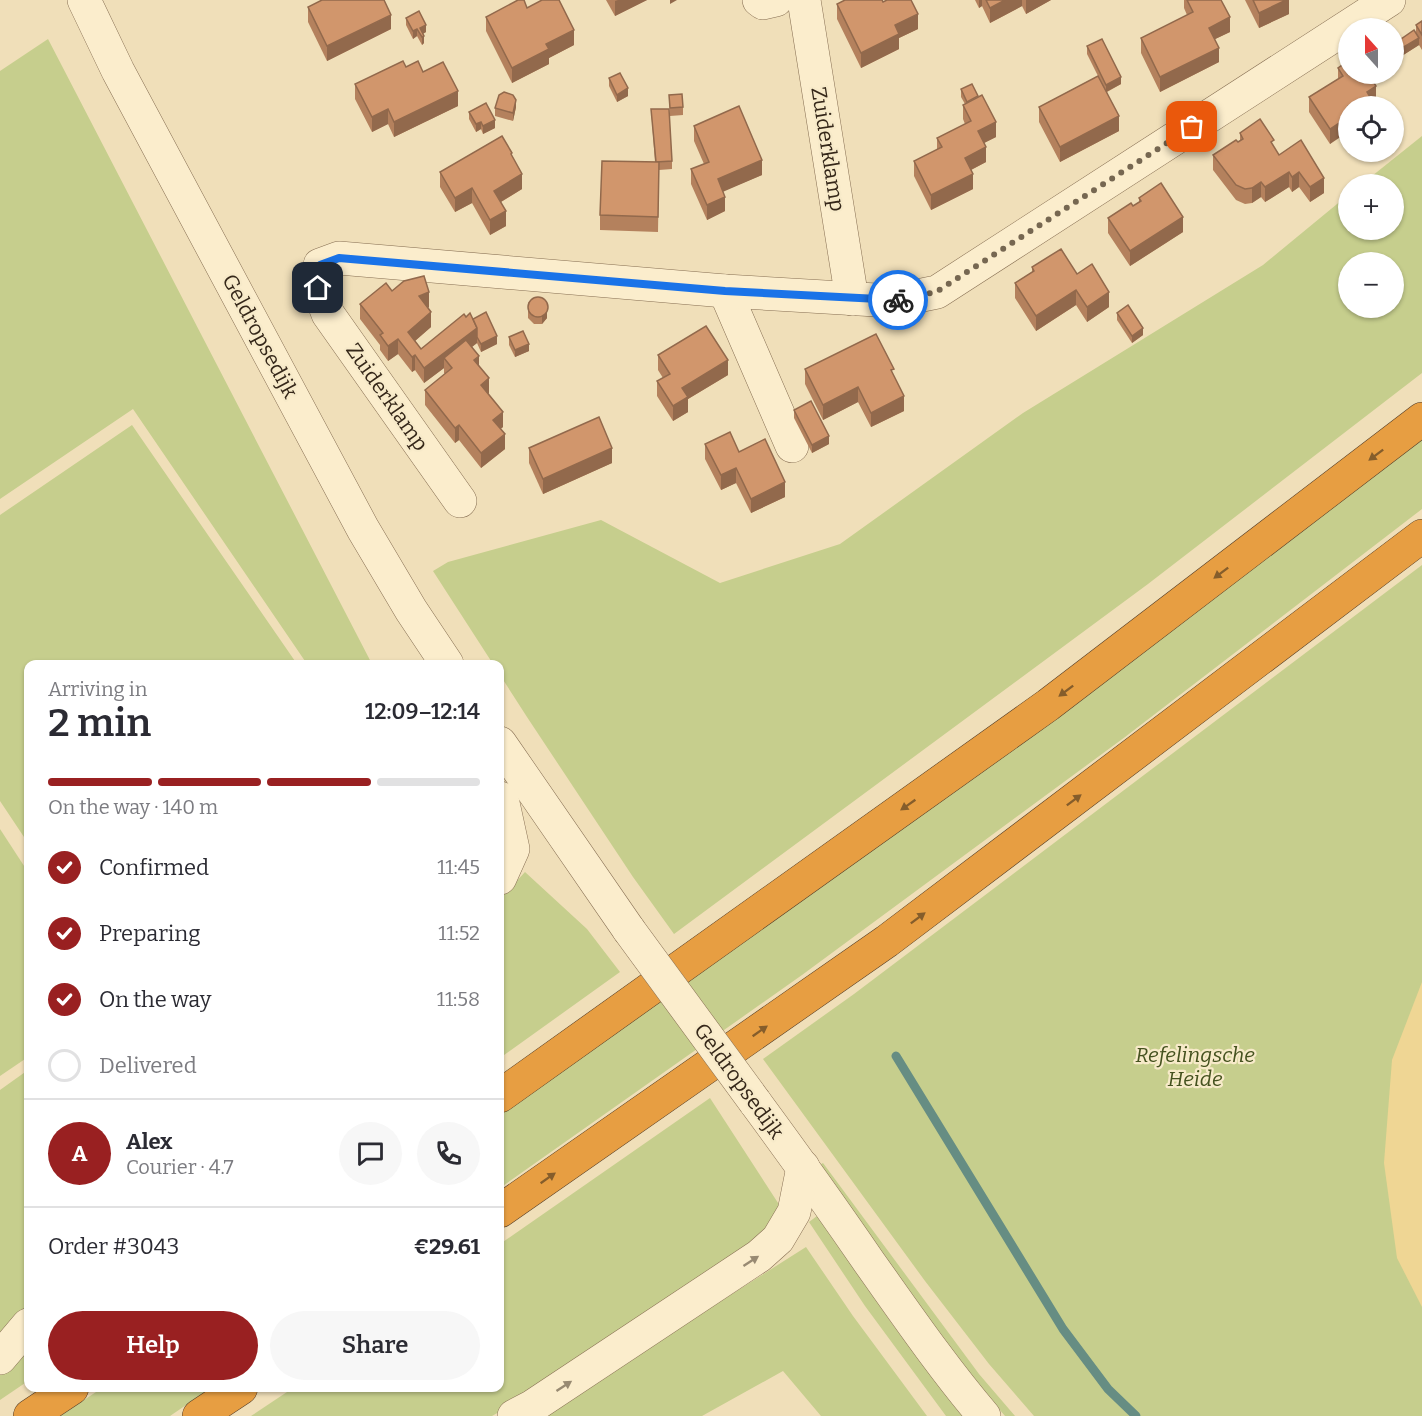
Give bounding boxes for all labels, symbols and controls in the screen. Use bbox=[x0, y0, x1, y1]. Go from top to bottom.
north arrow bbox=[1338, 18, 1404, 84]
map controls bbox=[1338, 18, 1404, 318]
street label: Zuiderklamp bbox=[805, 85, 851, 213]
button: locate bbox=[1338, 96, 1404, 162]
pin bbox=[1166, 101, 1217, 152]
icon: bag bbox=[1175, 110, 1208, 143]
button: + bbox=[1338, 174, 1404, 240]
button: − bbox=[1338, 252, 1404, 318]
pin bbox=[292, 262, 343, 313]
street label: Geldropsedijk bbox=[216, 270, 304, 403]
courier bbox=[868, 270, 928, 330]
icon: home bbox=[301, 271, 334, 304]
icon: bike bbox=[882, 284, 915, 317]
street label: Zuiderklamp bbox=[340, 338, 434, 456]
one-way arrow bbox=[1369, 449, 1385, 461]
one-way arrow bbox=[1214, 567, 1229, 579]
text: Arriving in bbox=[48, 677, 147, 701]
one-way arrow bbox=[1058, 685, 1074, 698]
text: 12:09–12:14 bbox=[365, 698, 480, 725]
text: 2 min bbox=[48, 700, 151, 746]
one-way arrow bbox=[1066, 794, 1082, 807]
text: On the way · 140 m bbox=[48, 795, 218, 819]
one-way arrow bbox=[900, 799, 916, 811]
icon: check bbox=[48, 851, 81, 884]
text: Confirmed bbox=[99, 854, 209, 881]
text: 11:45 bbox=[437, 855, 480, 879]
one-way arrow bbox=[911, 912, 926, 924]
icon: check bbox=[48, 917, 81, 950]
text: Preparing bbox=[99, 920, 201, 947]
text: 11:52 bbox=[438, 921, 480, 945]
icon: check bbox=[48, 983, 81, 1016]
text: On the way bbox=[99, 986, 211, 1013]
text: 11:58 bbox=[437, 987, 480, 1011]
street label: Geldropsedijk bbox=[688, 1018, 790, 1144]
one-way arrow bbox=[751, 1025, 767, 1037]
park label: Refelingsche Heide bbox=[1135, 1042, 1255, 1092]
text: Delivered bbox=[99, 1052, 197, 1079]
button: chat bbox=[339, 1122, 402, 1185]
button: phone bbox=[417, 1122, 480, 1185]
text: Alex bbox=[126, 1128, 172, 1155]
text: A bbox=[72, 1140, 87, 1167]
text: Courier · 4.7 bbox=[126, 1155, 234, 1179]
one-way arrow bbox=[539, 1172, 555, 1184]
text: Order #3043 bbox=[48, 1233, 179, 1260]
text: €29.61 bbox=[414, 1233, 480, 1260]
one-way arrow bbox=[743, 1256, 759, 1267]
button: Help bbox=[48, 1311, 258, 1380]
button: Share bbox=[270, 1311, 480, 1380]
one-way arrow bbox=[556, 1381, 572, 1392]

